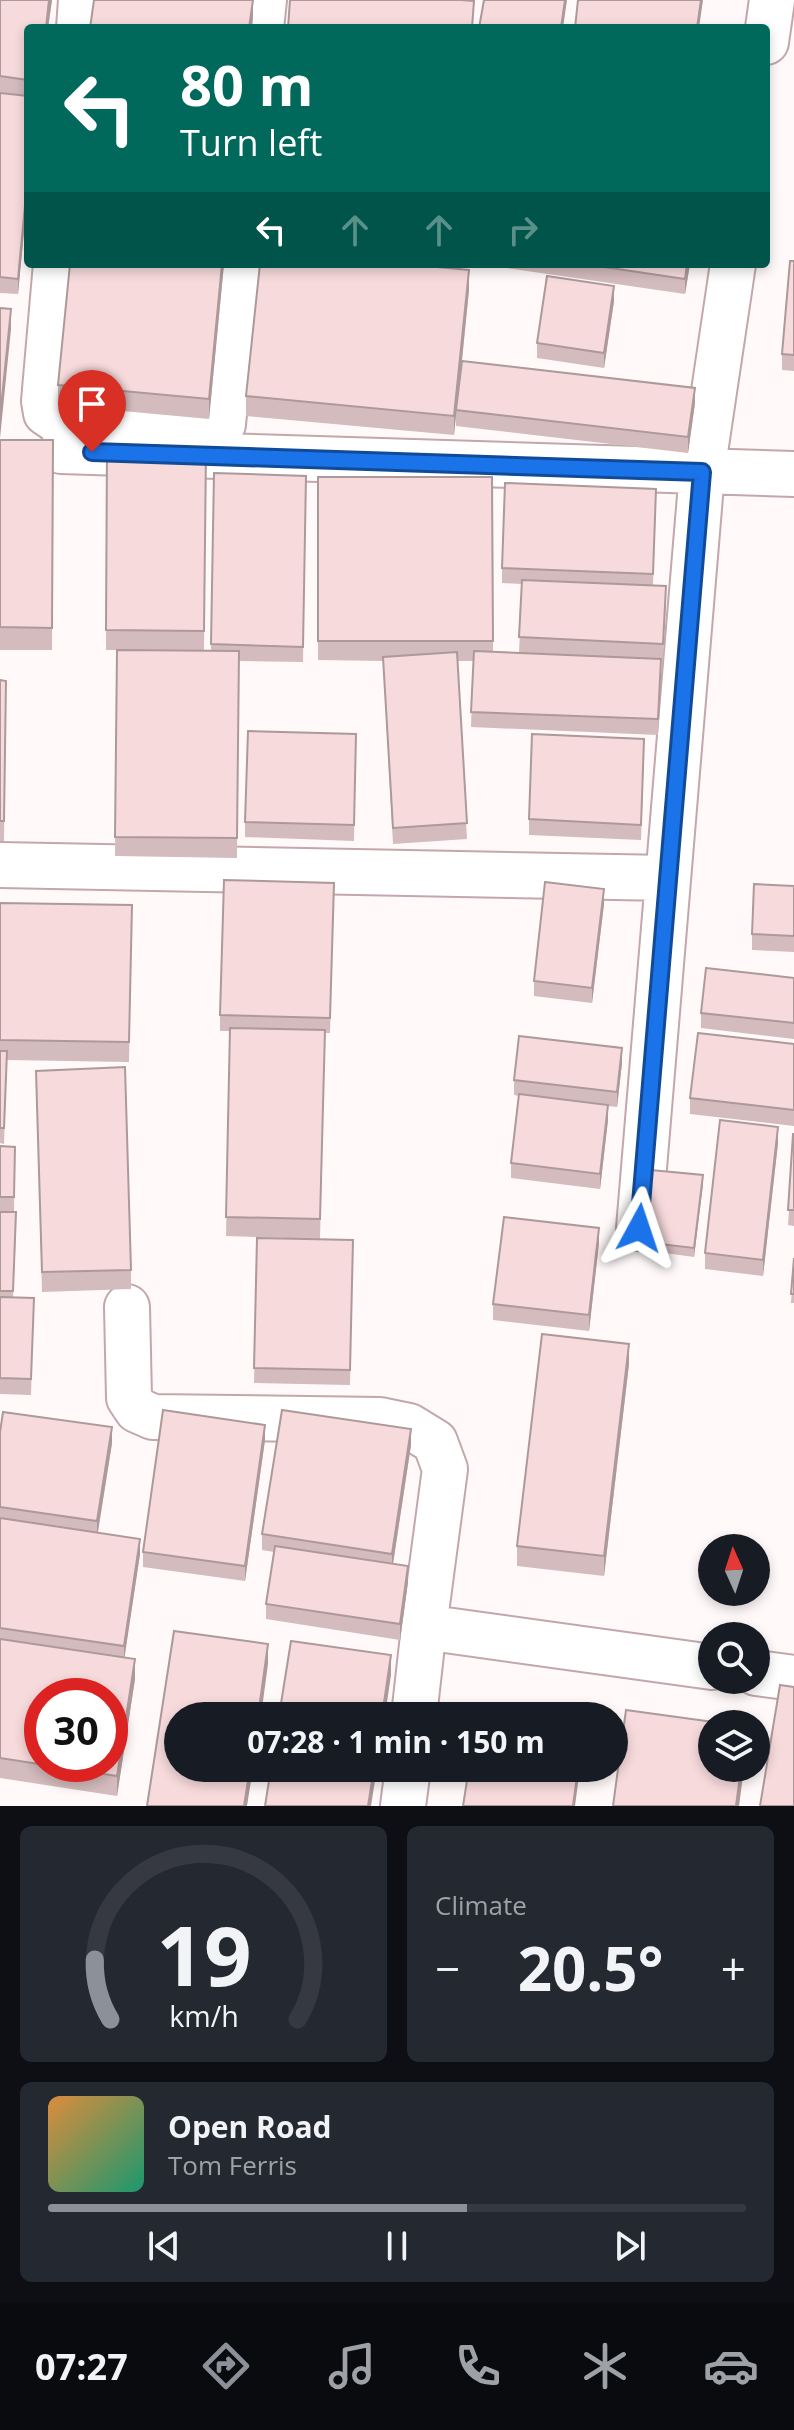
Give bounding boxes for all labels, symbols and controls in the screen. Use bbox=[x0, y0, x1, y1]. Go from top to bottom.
text: 80 m bbox=[180, 46, 314, 122]
icon: left bbox=[48, 56, 152, 160]
text: Turn left bbox=[180, 118, 322, 167]
icon: left bbox=[249, 208, 293, 252]
icon: ahead bbox=[333, 208, 377, 252]
icon: ahead bbox=[417, 208, 461, 252]
icon: right bbox=[501, 208, 545, 252]
pin bbox=[58, 370, 126, 452]
icon: arrive bbox=[70, 382, 114, 426]
position arrow bbox=[597, 1186, 681, 1270]
north arrow bbox=[698, 1534, 770, 1606]
map controls bbox=[698, 1534, 770, 1782]
button: search bbox=[698, 1622, 770, 1694]
speed limit sign: 30 bbox=[24, 1678, 128, 1782]
button: layers bbox=[698, 1710, 770, 1782]
text: 07:28 · 1 min · 150 m bbox=[247, 1721, 545, 1762]
text: Climate bbox=[435, 1887, 527, 1923]
text: 19 bbox=[156, 1897, 251, 2010]
text: 20.5° bbox=[518, 1927, 663, 2009]
text: − bbox=[435, 1938, 460, 1998]
text: + bbox=[721, 1938, 746, 1998]
text: km/h bbox=[169, 1996, 238, 2035]
text: Open Road bbox=[168, 2106, 332, 2147]
text: Tom Ferris bbox=[168, 2147, 297, 2183]
icon: previous bbox=[142, 2224, 186, 2268]
icon: pause bbox=[375, 2224, 419, 2268]
icon: next bbox=[608, 2224, 652, 2268]
icon: directions bbox=[198, 2338, 254, 2394]
icon: music bbox=[324, 2338, 380, 2394]
icon: phone bbox=[450, 2338, 506, 2394]
icon: climate bbox=[577, 2338, 633, 2394]
icon: car bbox=[703, 2338, 759, 2394]
text: 07:27 bbox=[35, 2342, 128, 2391]

